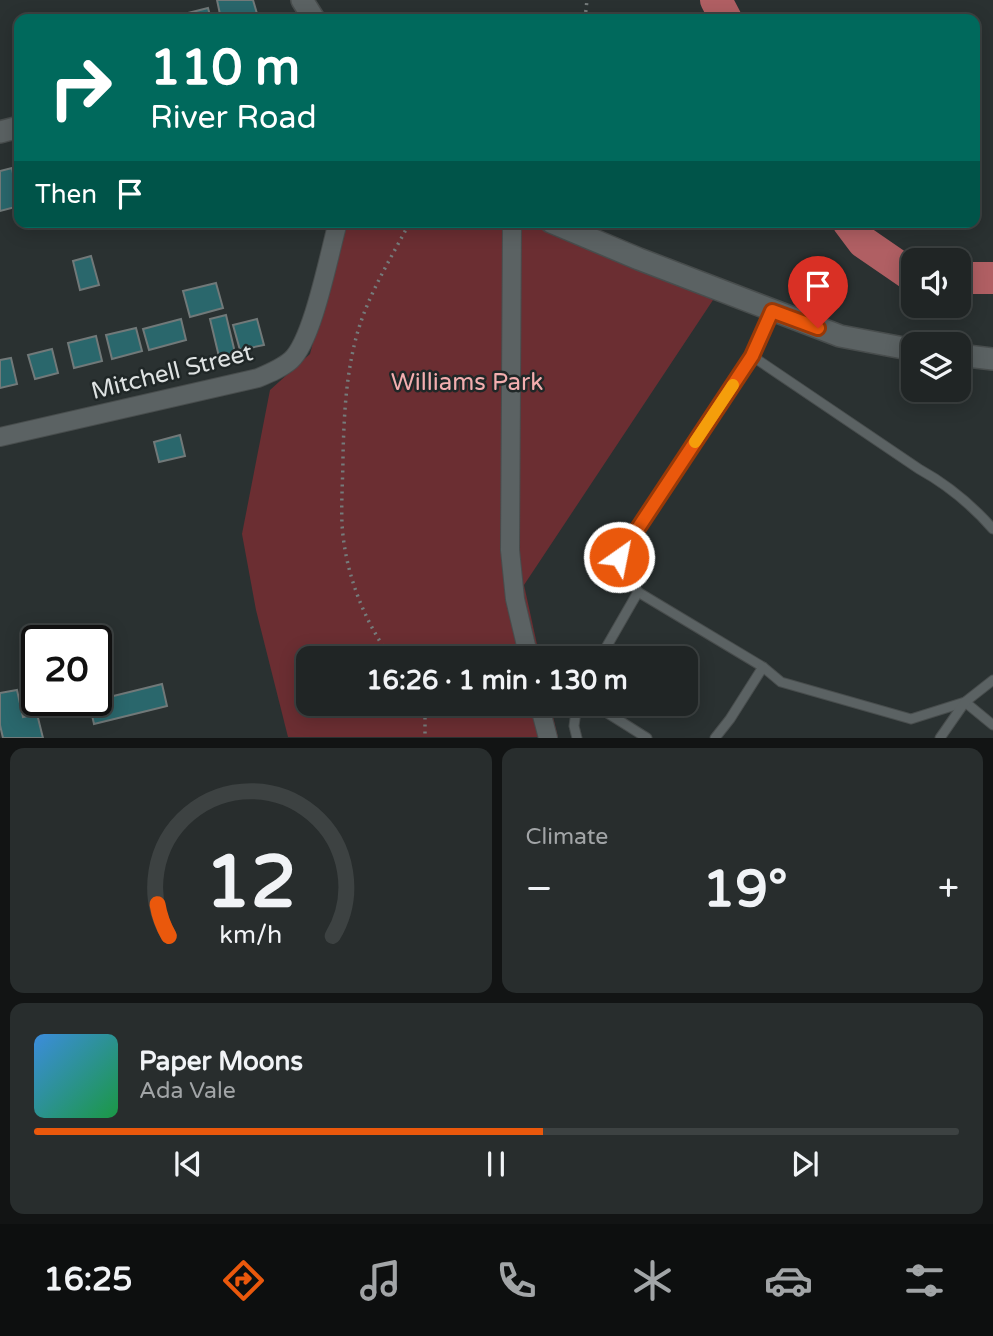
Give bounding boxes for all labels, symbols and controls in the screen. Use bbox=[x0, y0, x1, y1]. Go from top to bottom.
text: 110 m bbox=[150, 39, 300, 98]
icon: right bbox=[35, 42, 126, 133]
text: River Road bbox=[150, 99, 317, 137]
icon: arrive bbox=[111, 175, 149, 213]
text: Then bbox=[35, 179, 97, 210]
map controls bbox=[901, 248, 971, 402]
button: sound bbox=[901, 248, 971, 318]
pin bbox=[788, 256, 848, 328]
icon: arrive bbox=[799, 267, 837, 305]
button: layers bbox=[901, 332, 971, 402]
street label: Mitchell Street bbox=[88, 338, 256, 406]
park label: Williams Park bbox=[391, 368, 543, 397]
position arrow bbox=[582, 520, 656, 594]
speed limit sign: 20 bbox=[21, 625, 112, 716]
text: 16:26 · 1 min · 130 m bbox=[366, 665, 628, 696]
text: Climate bbox=[526, 823, 608, 851]
text: 12 bbox=[205, 840, 296, 928]
text: 19° bbox=[703, 858, 788, 921]
text: − bbox=[526, 866, 553, 912]
text: + bbox=[938, 866, 959, 912]
text: km/h bbox=[219, 920, 282, 950]
text: Paper Moons bbox=[139, 1046, 303, 1077]
text: Ada Vale bbox=[139, 1077, 236, 1105]
icon: previous bbox=[169, 1145, 207, 1183]
icon: pause bbox=[477, 1145, 515, 1183]
icon: next bbox=[786, 1145, 824, 1183]
icon: directions bbox=[219, 1256, 268, 1305]
icon: music bbox=[356, 1256, 405, 1305]
icon: phone bbox=[492, 1256, 541, 1305]
icon: climate bbox=[628, 1256, 677, 1305]
icon: car bbox=[764, 1256, 813, 1305]
icon: filters bbox=[900, 1256, 949, 1305]
text: 16:25 bbox=[44, 1261, 132, 1299]

